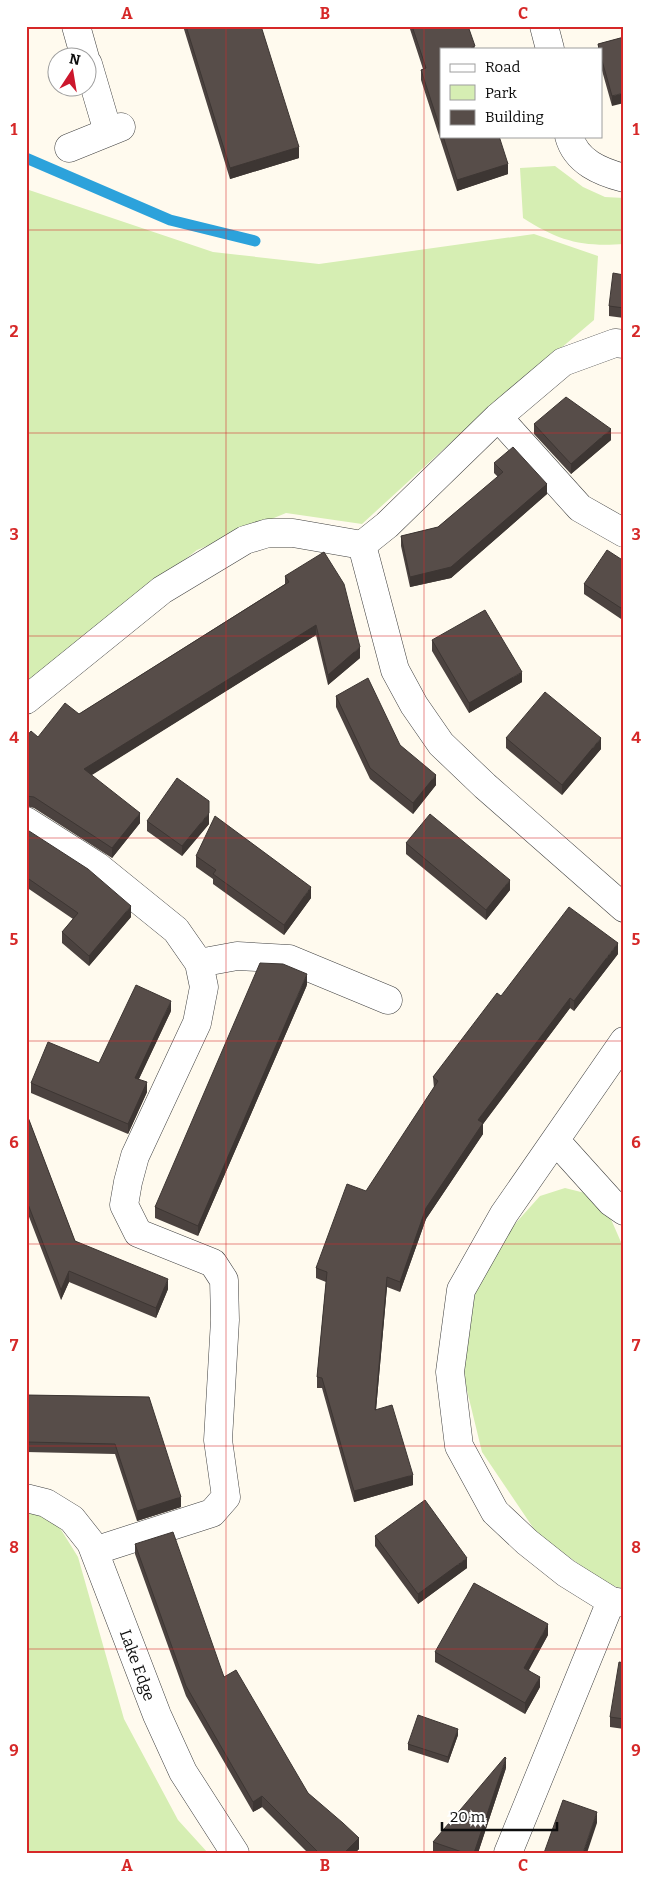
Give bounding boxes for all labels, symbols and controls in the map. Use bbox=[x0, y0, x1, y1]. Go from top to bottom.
text: A bbox=[121, 4, 133, 23]
text: B bbox=[320, 4, 330, 23]
text: C bbox=[518, 4, 528, 23]
north arrow bbox=[48, 48, 98, 98]
legend bbox=[440, 48, 602, 138]
text: N bbox=[68, 50, 82, 69]
text: Road bbox=[485, 58, 520, 76]
text: Park bbox=[485, 84, 517, 102]
text: Building bbox=[485, 108, 544, 126]
text: 1 bbox=[11, 120, 18, 139]
text: 1 bbox=[633, 120, 640, 139]
text: 2 bbox=[9, 322, 19, 341]
text: 2 bbox=[631, 322, 641, 341]
text: 3 bbox=[9, 525, 19, 544]
text: 3 bbox=[631, 525, 641, 544]
text: 4 bbox=[9, 728, 19, 747]
text: 4 bbox=[631, 728, 641, 747]
text: 5 bbox=[10, 930, 19, 949]
text: 5 bbox=[632, 930, 641, 949]
text: 6 bbox=[9, 1133, 19, 1152]
text: 6 bbox=[631, 1133, 641, 1152]
text: 7 bbox=[10, 1336, 19, 1355]
text: 7 bbox=[632, 1336, 641, 1355]
text: 8 bbox=[9, 1538, 19, 1557]
text: 8 bbox=[631, 1538, 641, 1557]
street label: Lake Edge bbox=[116, 1627, 159, 1703]
text: 9 bbox=[9, 1741, 19, 1760]
text: 9 bbox=[631, 1741, 641, 1760]
scale bar bbox=[442, 1799, 558, 1831]
text: 20 m bbox=[450, 1808, 486, 1826]
text: A bbox=[121, 1856, 133, 1875]
text: B bbox=[320, 1856, 330, 1875]
text: C bbox=[518, 1856, 528, 1875]

